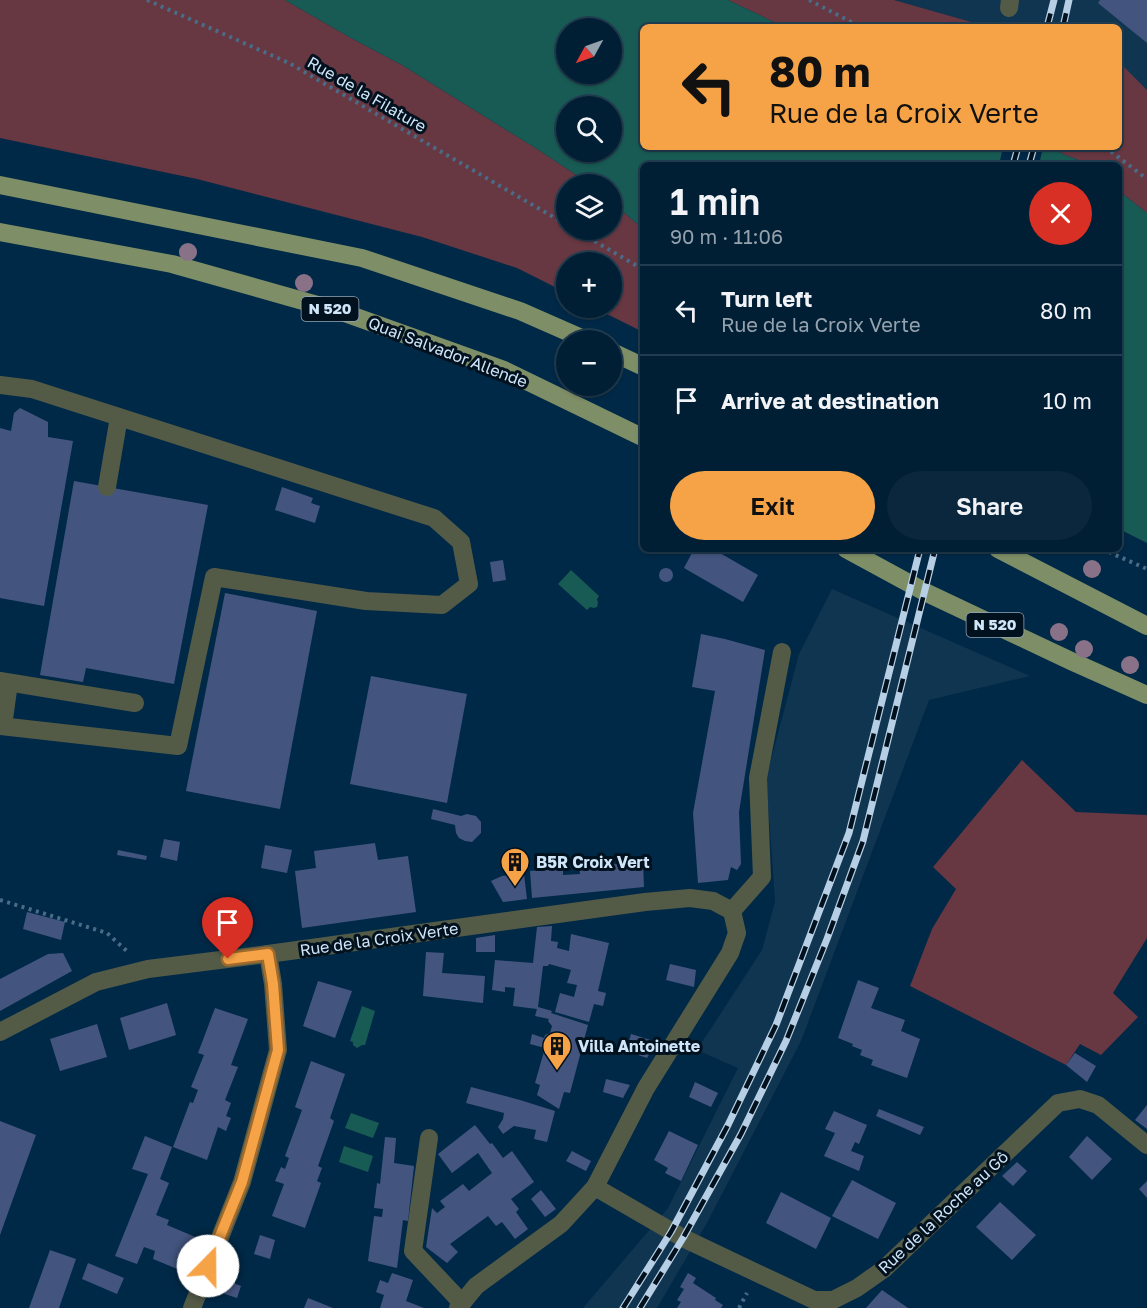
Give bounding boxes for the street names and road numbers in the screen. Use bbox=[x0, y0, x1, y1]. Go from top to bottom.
street label: Rue de la Filature bbox=[304, 52, 430, 136]
road number: N 520 bbox=[302, 297, 358, 321]
street label: Quai Salvador Allende bbox=[366, 312, 530, 392]
road number: N 520 bbox=[966, 613, 1024, 637]
street label: Rue de la Croix Verte bbox=[299, 918, 459, 960]
street label: Rue de la Roche au Gô bbox=[874, 1147, 1012, 1277]

